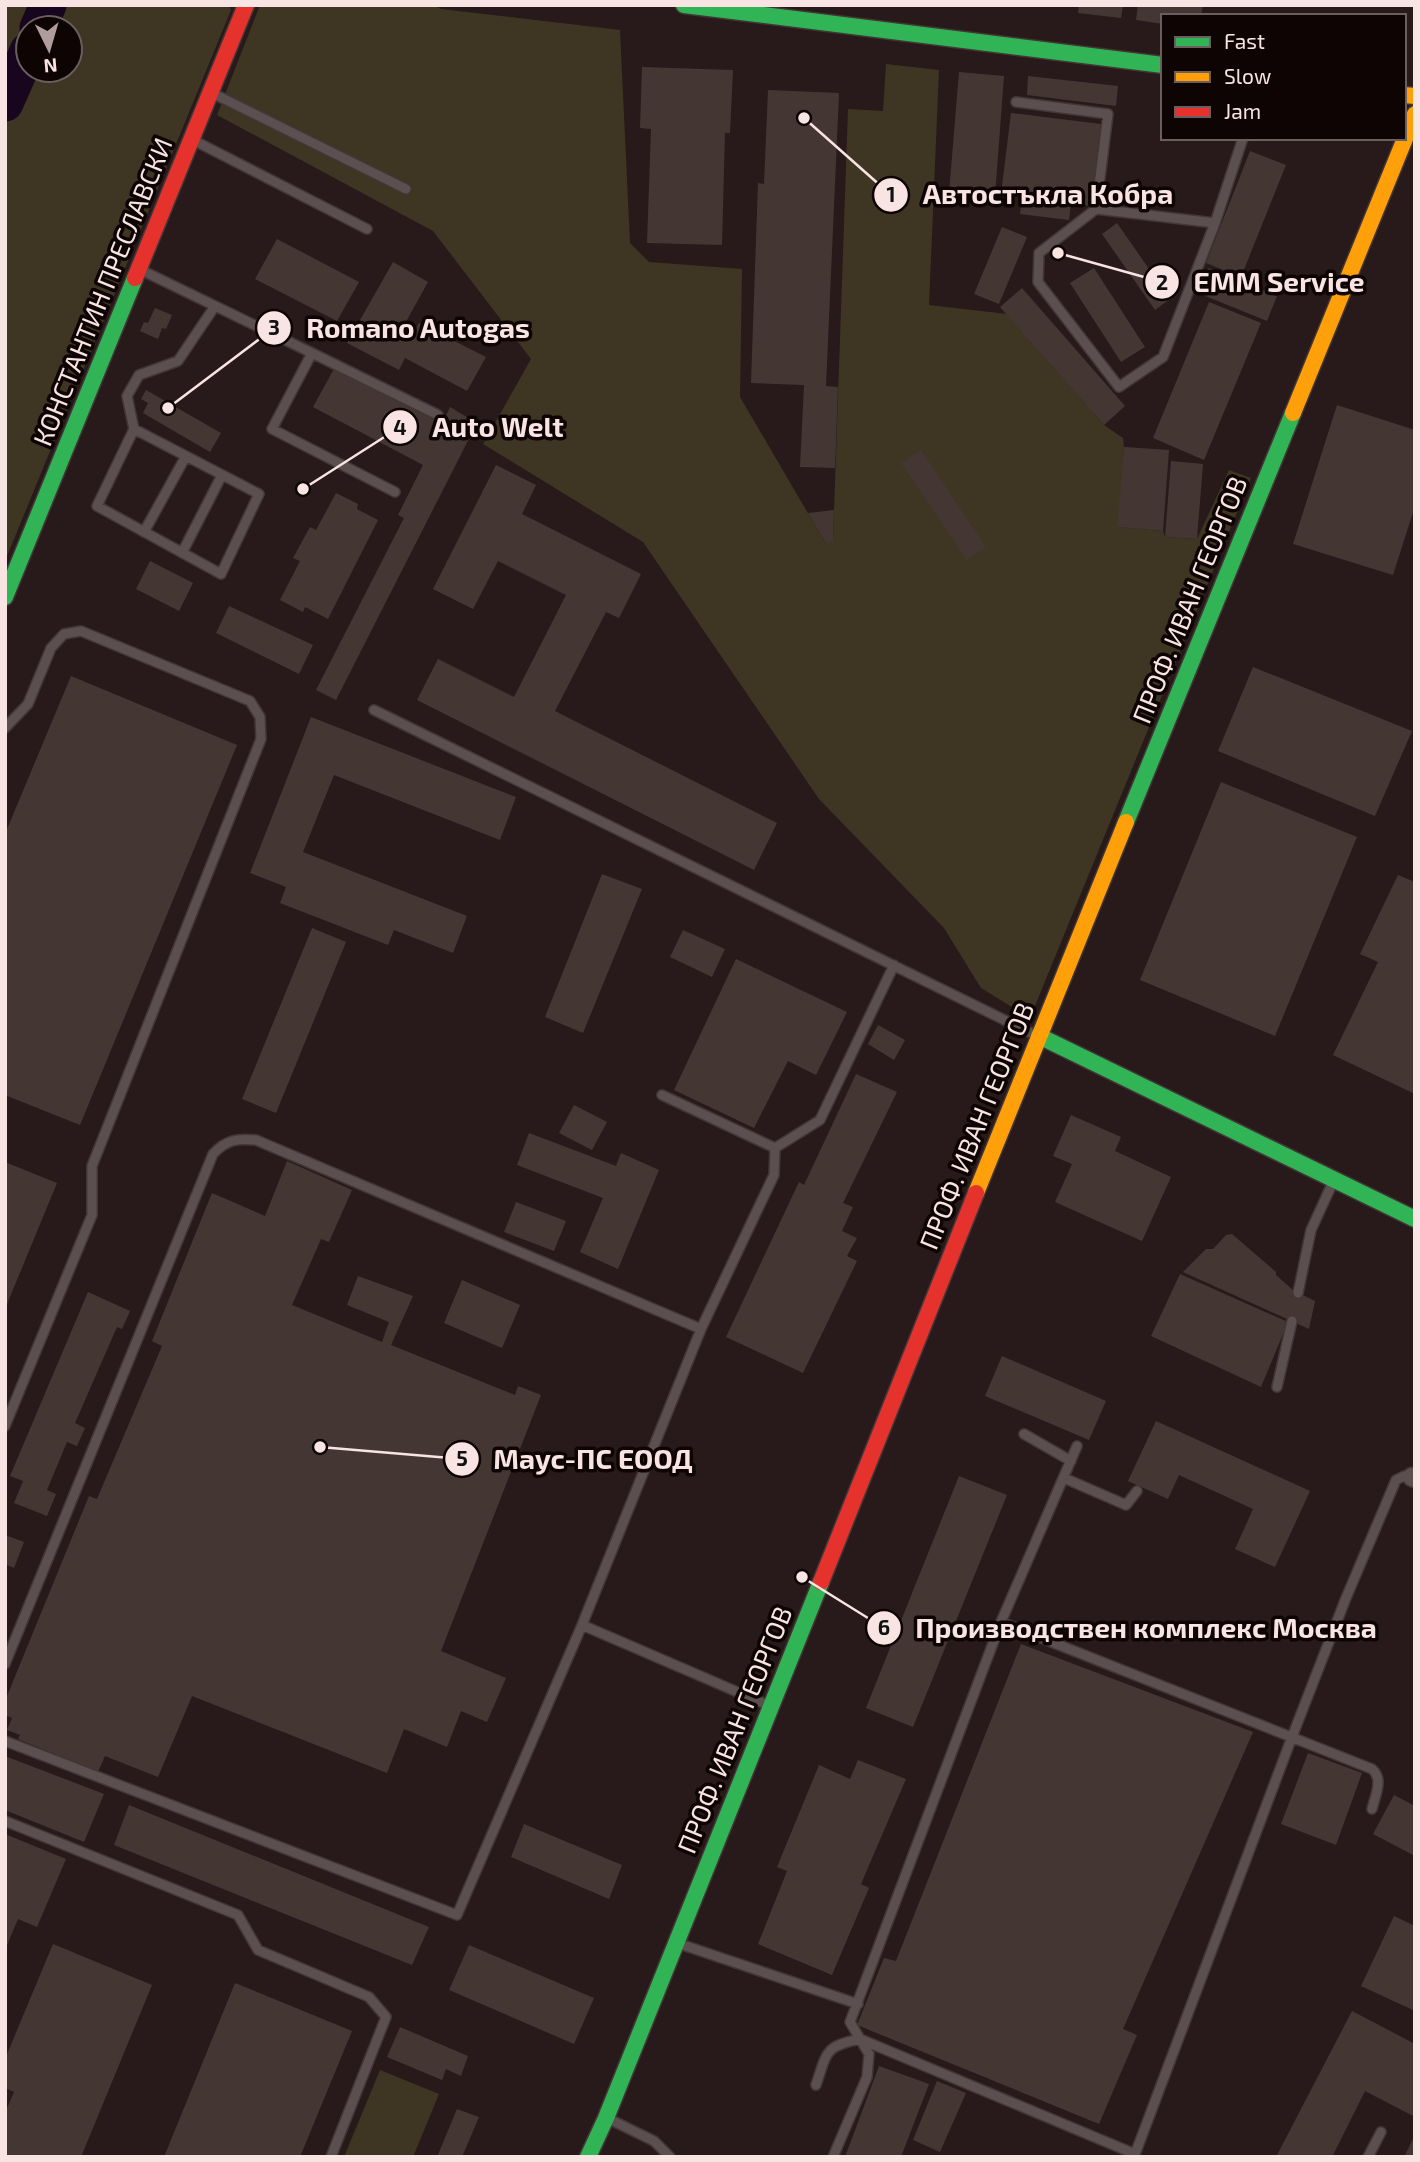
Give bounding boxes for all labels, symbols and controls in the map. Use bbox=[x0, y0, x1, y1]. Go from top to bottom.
north arrow bbox=[14, 14, 84, 84]
legend bbox=[1161, 14, 1406, 140]
text: Fast bbox=[1224, 28, 1265, 53]
text: N bbox=[43, 54, 58, 78]
text: Slow bbox=[1224, 63, 1271, 88]
text: Jam bbox=[1224, 98, 1261, 123]
street label: КОНСТАНТИН ПРЕСЛАВСКИ bbox=[26, 133, 178, 450]
callout: Автостъкла Кобра bbox=[874, 170, 1187, 219]
text: Автостъкла Кобра bbox=[923, 176, 1173, 210]
text: 1 bbox=[886, 181, 896, 206]
callout: EMM Service bbox=[1144, 258, 1378, 307]
text: EMM Service bbox=[1193, 264, 1365, 298]
text: 2 bbox=[1156, 269, 1168, 294]
callout: Romano Autogas bbox=[257, 303, 544, 352]
text: Romano Autogas bbox=[306, 310, 530, 344]
text: 3 bbox=[268, 314, 280, 339]
callout: Auto Welt bbox=[383, 403, 578, 452]
text: Auto Welt bbox=[432, 409, 564, 443]
text: 4 bbox=[393, 414, 407, 439]
street label: ПРОФ. ИВАН ГЕОРГОВ bbox=[1125, 472, 1252, 727]
street label: ПРОФ. ИВАН ГЕОРГОВ bbox=[912, 998, 1039, 1253]
callout: Маус-ПС ЕООД bbox=[444, 1434, 707, 1483]
text: Маус-ПС ЕООД bbox=[493, 1441, 693, 1475]
text: 5 bbox=[456, 1445, 468, 1470]
street label: ПРОФ. ИВАН ГЕОРГОВ bbox=[670, 1602, 797, 1857]
callout: Производствен комплекс Москва bbox=[866, 1604, 1391, 1653]
text: Производствен комплекс Москва bbox=[915, 1610, 1377, 1644]
text: 6 bbox=[878, 1614, 890, 1639]

